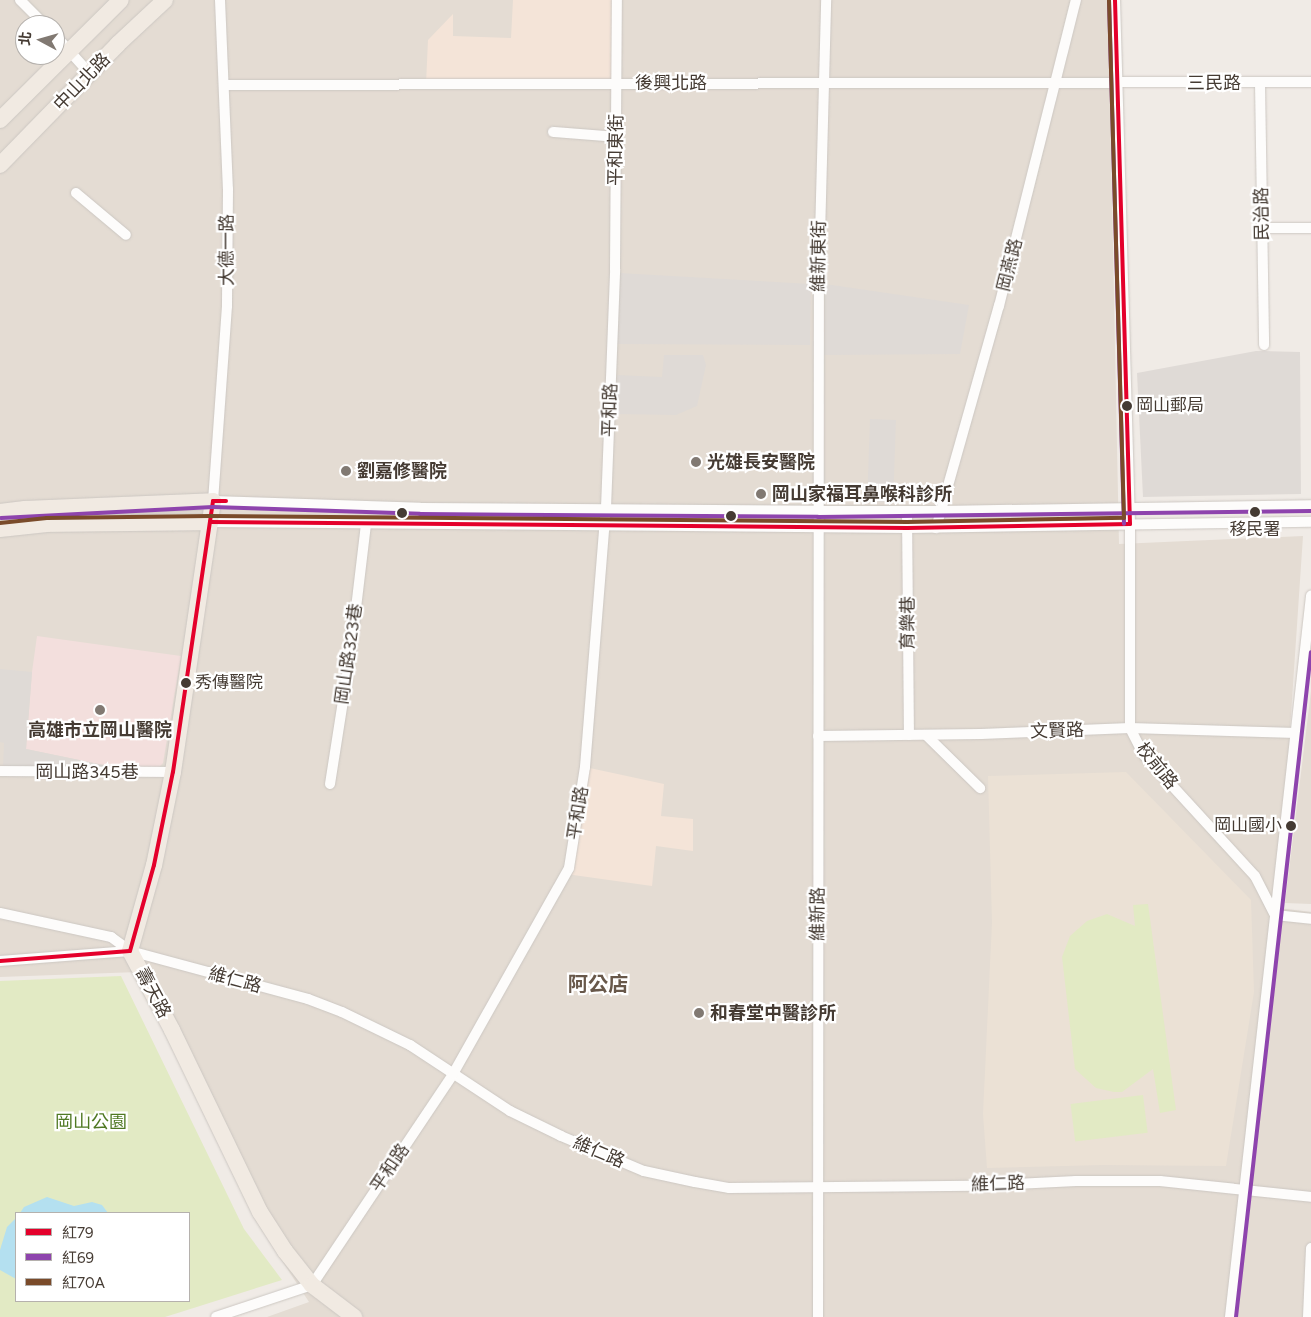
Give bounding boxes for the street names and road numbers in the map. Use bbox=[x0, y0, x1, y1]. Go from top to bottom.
street label: 中山北路 bbox=[49, 49, 115, 115]
street label: 後興北路 bbox=[635, 72, 707, 94]
street label: 三民路 bbox=[1187, 72, 1241, 94]
street label: 平和東街 bbox=[605, 114, 627, 186]
street label: 民治路 bbox=[1251, 187, 1273, 241]
street label: 大德一路 bbox=[216, 214, 238, 286]
street label: 維新東街 bbox=[808, 220, 830, 292]
street label: 岡燕路 bbox=[993, 236, 1027, 294]
street label: 平和路 bbox=[598, 383, 622, 437]
street label: 育樂巷 bbox=[897, 596, 919, 650]
street label: 岡山路323巷 bbox=[331, 602, 367, 706]
street label: 文賢路 bbox=[1030, 719, 1084, 743]
street label: 校前路 bbox=[1132, 738, 1182, 794]
street label: 岡山路345巷 bbox=[35, 761, 139, 783]
street label: 平和路 bbox=[563, 785, 593, 841]
street label: 維新路 bbox=[807, 887, 829, 941]
street label: 維仁路 bbox=[206, 963, 264, 997]
street label: 壽天路 bbox=[131, 964, 175, 1022]
street label: 維仁路 bbox=[570, 1132, 628, 1172]
street label: 平和路 bbox=[366, 1140, 414, 1196]
street label: 維仁路 bbox=[971, 1172, 1025, 1196]

